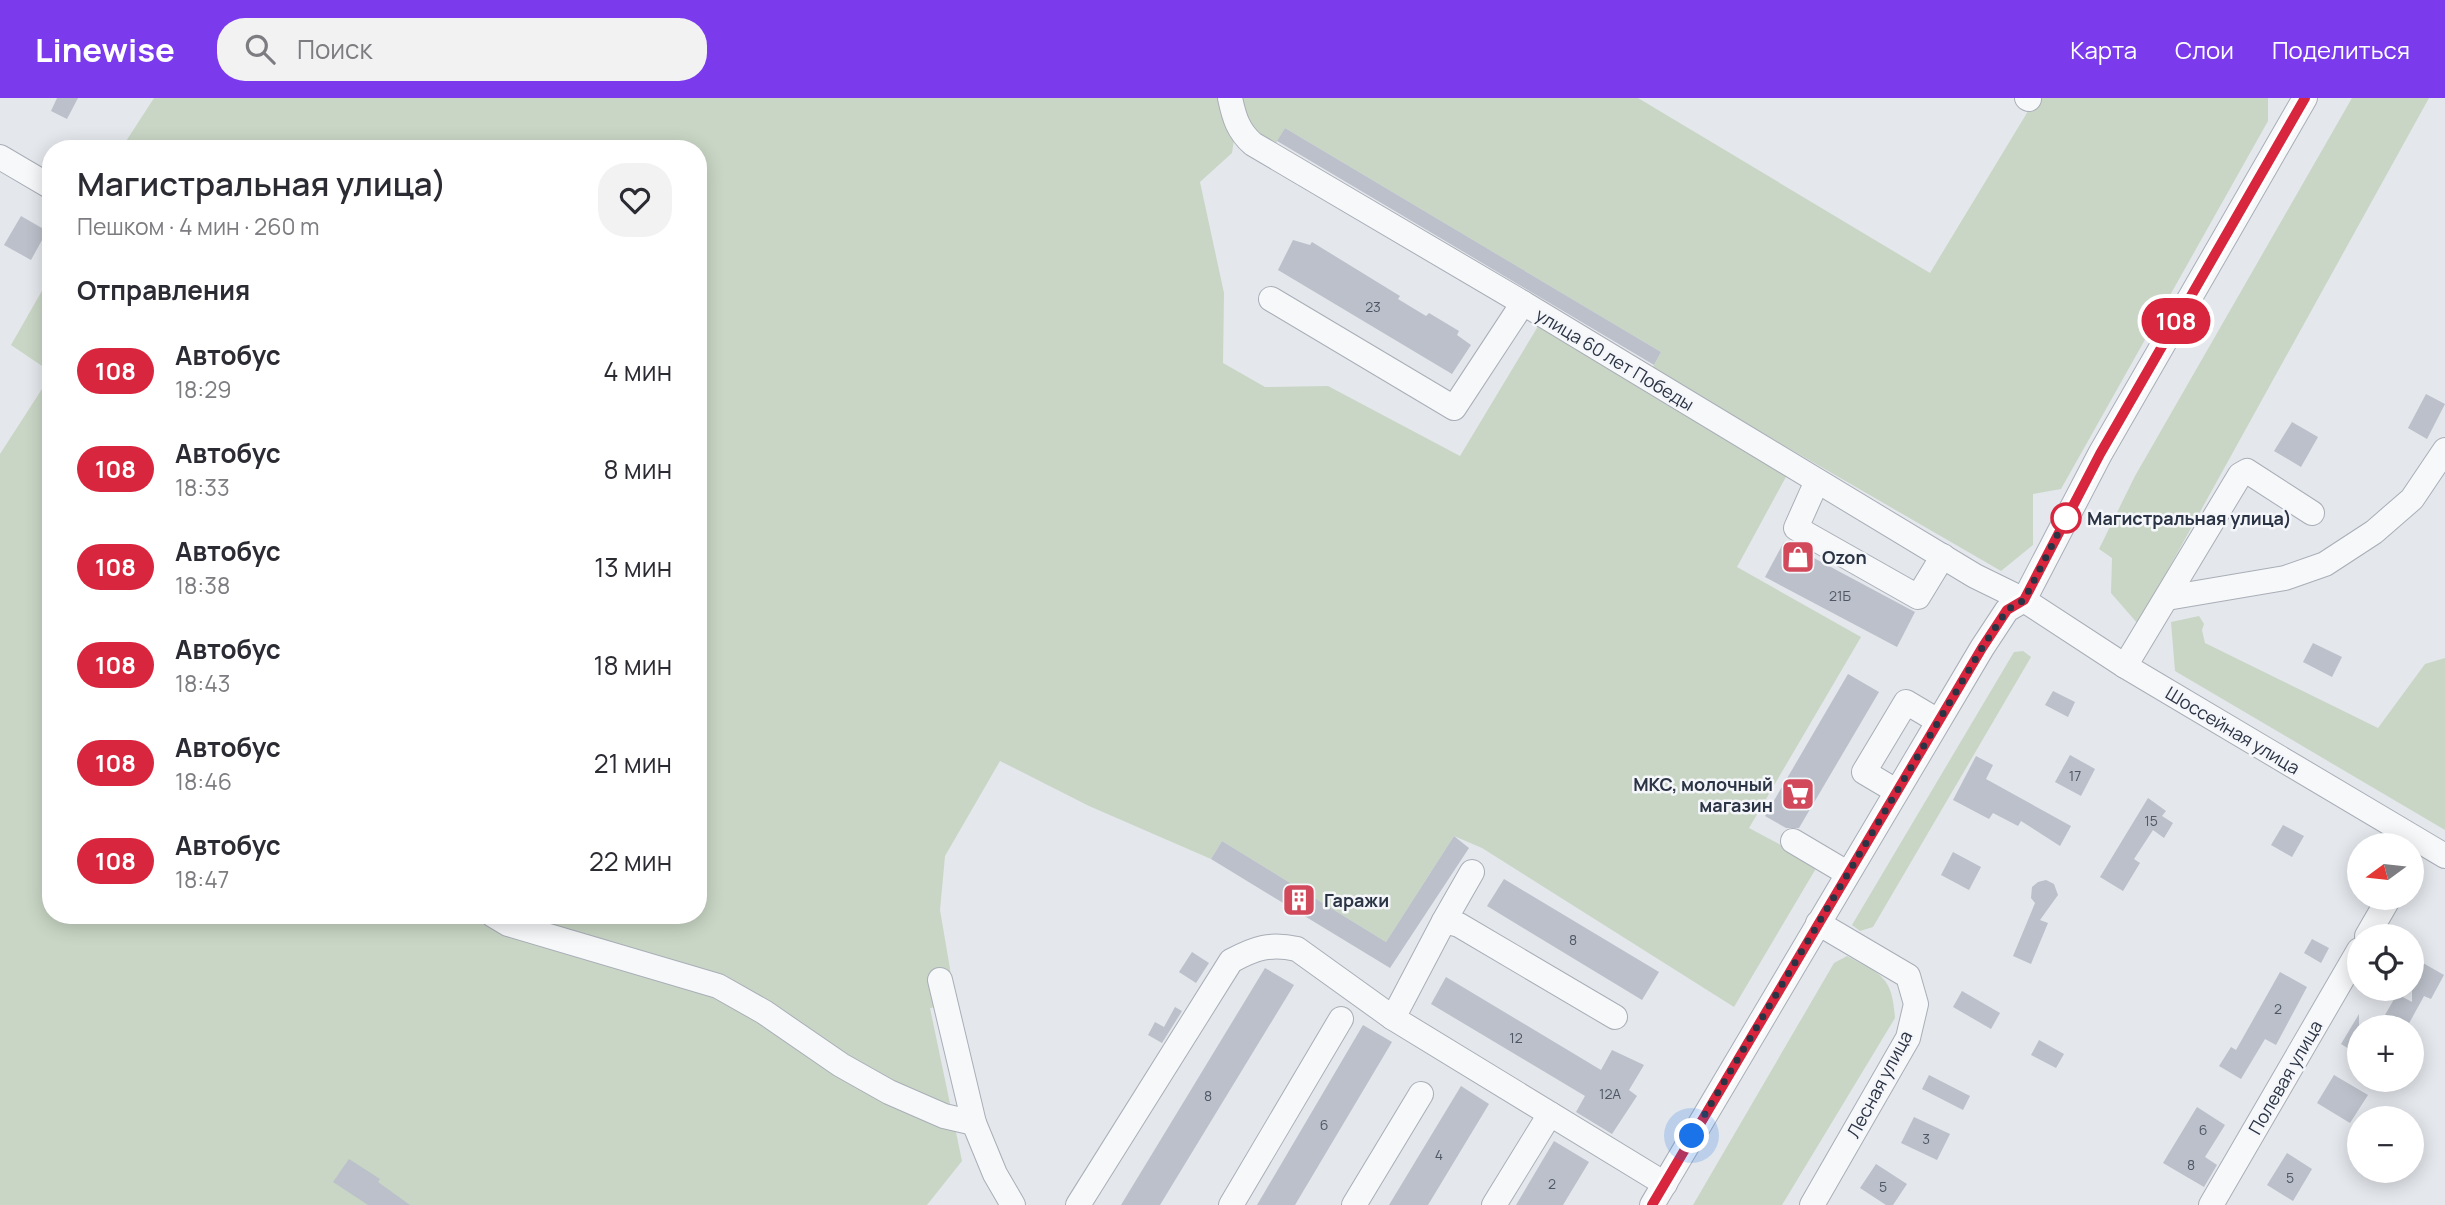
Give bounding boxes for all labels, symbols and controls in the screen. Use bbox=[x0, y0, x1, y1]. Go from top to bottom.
search box bbox=[217, 18, 707, 81]
text: Linewise bbox=[35, 27, 175, 72]
icon: search bbox=[241, 30, 279, 68]
text: Поиск bbox=[297, 31, 372, 67]
text: Карта bbox=[2070, 33, 2137, 66]
text: Слои bbox=[2175, 33, 2234, 66]
text: Поделиться bbox=[2272, 33, 2410, 66]
text: Магистральная улица) bbox=[77, 161, 447, 206]
button: heart bbox=[598, 163, 672, 237]
text: Пешком · 4 мин · 260 m bbox=[77, 210, 320, 242]
text: Отправления bbox=[77, 272, 250, 308]
house number: 23 bbox=[1365, 297, 1381, 316]
line badge: 108 bbox=[2136, 298, 2216, 344]
street label: улица 60 лет Победы bbox=[1531, 302, 1699, 416]
text: 108 bbox=[2155, 304, 2197, 337]
text: Автобус bbox=[175, 337, 281, 373]
text: 4 мин bbox=[603, 353, 672, 389]
text: 108 bbox=[95, 354, 136, 387]
text: 18:29 bbox=[175, 373, 232, 405]
text: Автобус bbox=[175, 435, 281, 471]
text: 8 мин bbox=[604, 451, 672, 487]
text: 108 bbox=[95, 452, 136, 485]
text: 18:33 bbox=[175, 471, 230, 503]
marker: Магистральная улица) bbox=[2051, 503, 2081, 533]
place label: Магистральная улица) bbox=[2087, 506, 2292, 530]
text: Автобус bbox=[175, 533, 281, 569]
shop icon: Ozon bbox=[1779, 538, 1817, 576]
place label: Ozon bbox=[1822, 545, 1867, 569]
text: 13 мин bbox=[594, 549, 672, 585]
text: 108 bbox=[95, 550, 136, 583]
text: 18:38 bbox=[175, 569, 230, 601]
house number: 21Б bbox=[1829, 586, 1851, 605]
text: Автобус bbox=[175, 631, 281, 667]
text: 18 мин bbox=[593, 647, 672, 683]
text: 108 bbox=[95, 648, 136, 681]
text: 18:43 bbox=[175, 667, 230, 699]
street label: Шоссейная улица bbox=[2161, 680, 2305, 780]
text: Автобус bbox=[175, 729, 281, 765]
text: 21 мин bbox=[594, 745, 672, 781]
text: 108 bbox=[95, 746, 136, 779]
text: 18:46 bbox=[175, 765, 232, 797]
house number: 17 bbox=[2069, 766, 2081, 785]
place label: МКС, молочный магазин bbox=[1633, 772, 1773, 817]
supermarket icon: МКС, молочный магазин bbox=[1779, 775, 1817, 813]
house number: 15 bbox=[2144, 811, 2158, 830]
text: Автобус bbox=[175, 827, 281, 863]
north arrow bbox=[2347, 833, 2424, 910]
map controls bbox=[2347, 833, 2424, 1183]
text: 22 мин bbox=[589, 843, 672, 879]
text: 108 bbox=[95, 844, 136, 877]
text: 18:47 bbox=[175, 863, 229, 895]
building icon: Гаражи bbox=[1280, 881, 1318, 919]
place label: Гаражи bbox=[1324, 888, 1389, 912]
button: locate bbox=[2347, 924, 2424, 1001]
house number: 8 bbox=[1569, 930, 1577, 949]
house number: 2 bbox=[2274, 999, 2282, 1018]
button: + bbox=[2347, 1015, 2424, 1092]
street label: Полевая улица bbox=[2243, 1016, 2327, 1138]
street label: Лесная улица bbox=[1841, 1026, 1917, 1142]
house number: 12 bbox=[1509, 1028, 1523, 1047]
house number: 12А bbox=[1599, 1084, 1621, 1103]
house number: 8 bbox=[1204, 1086, 1212, 1105]
button: − bbox=[2347, 1106, 2424, 1183]
house number: 6 bbox=[1320, 1115, 1328, 1134]
your location bbox=[1674, 1118, 1709, 1153]
house number: 6 bbox=[2199, 1120, 2207, 1139]
house number: 3 bbox=[1922, 1129, 1930, 1148]
house number: 4 bbox=[1435, 1145, 1443, 1164]
house number: 8 bbox=[2187, 1155, 2195, 1174]
house number: 5 bbox=[2286, 1168, 2294, 1187]
house number: 2 bbox=[1548, 1174, 1556, 1193]
house number: 5 bbox=[1879, 1177, 1887, 1196]

